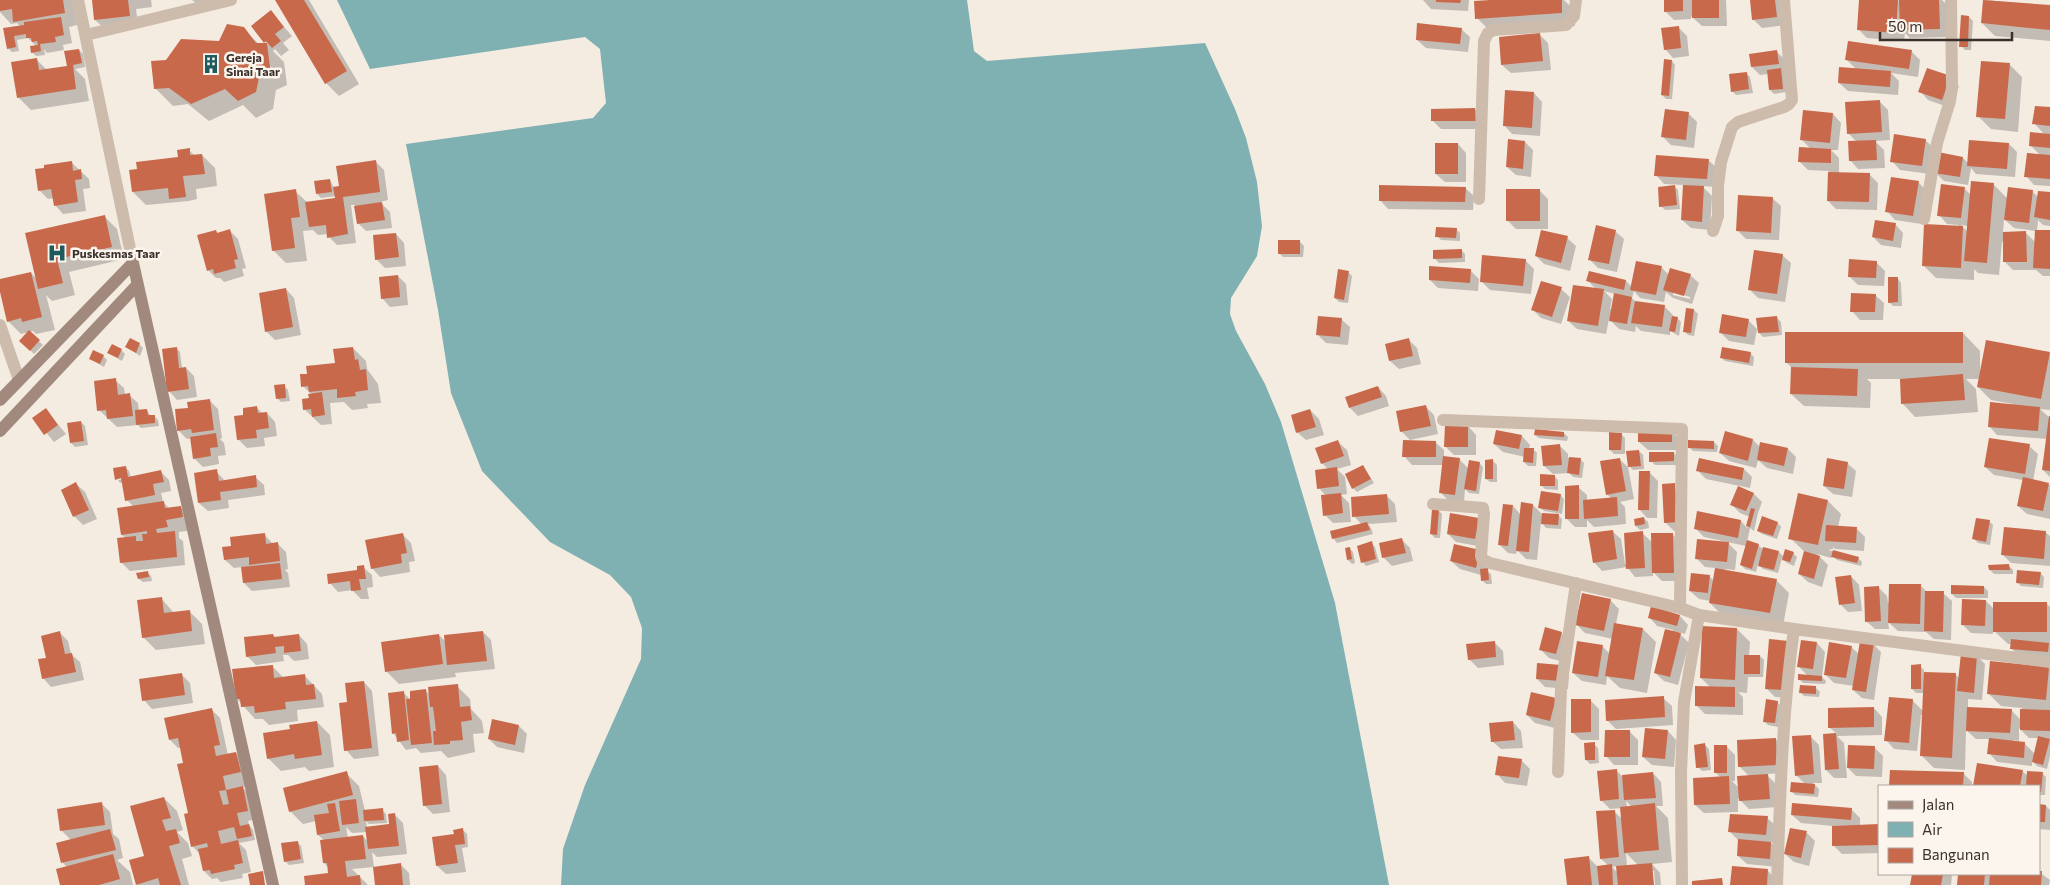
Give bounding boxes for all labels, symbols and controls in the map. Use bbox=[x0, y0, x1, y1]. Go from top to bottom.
scale bar bbox=[1880, 10, 2012, 42]
text: 50 m bbox=[1888, 17, 1922, 35]
place label: Gereja Sinai Taar bbox=[226, 50, 280, 78]
building icon: Gereja Sinai Taar bbox=[200, 53, 222, 75]
hospital icon: Puskesmas Taar bbox=[46, 242, 68, 264]
place label: Puskesmas Taar bbox=[72, 246, 160, 260]
legend bbox=[1878, 785, 2040, 875]
text: Jalan bbox=[1922, 795, 1954, 813]
text: Air bbox=[1922, 820, 1942, 838]
text: Bangunan bbox=[1922, 845, 1990, 863]

